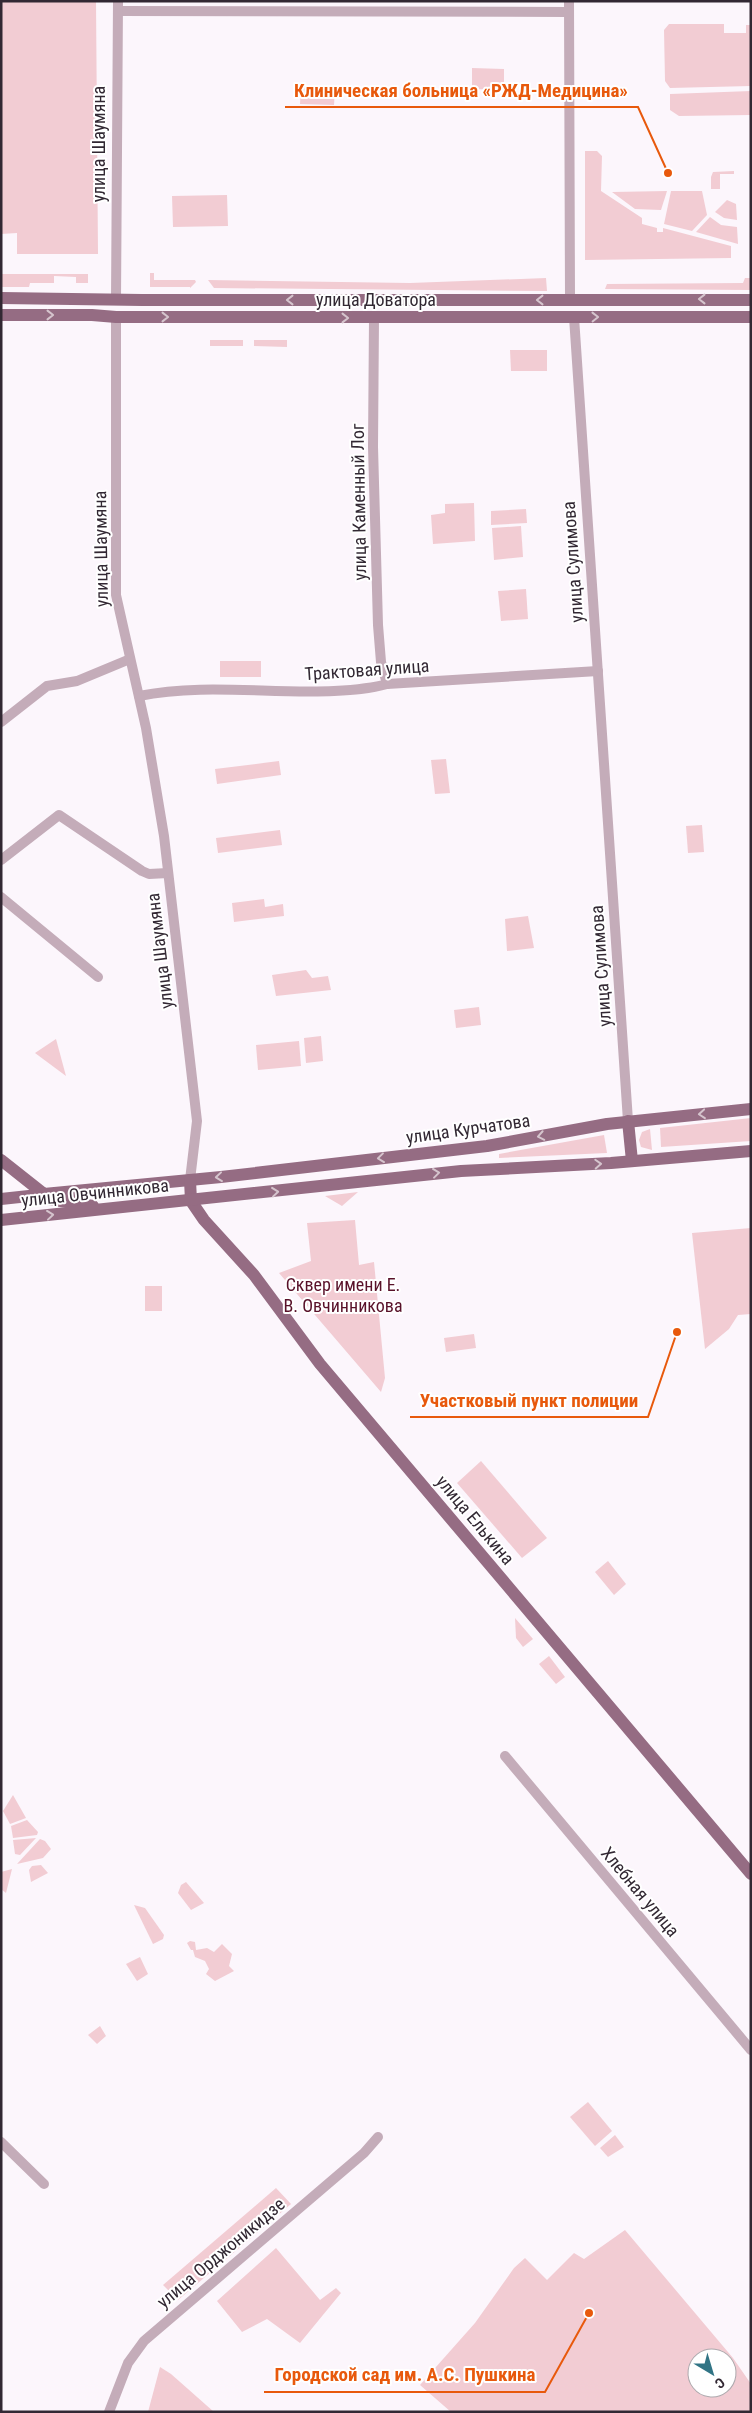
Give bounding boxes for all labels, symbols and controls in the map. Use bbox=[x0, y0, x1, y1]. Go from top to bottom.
callout: Клиническая больница «РЖД-Медицина» bbox=[285, 73, 638, 107]
text: Клиническая больница «РЖД-Медицина» bbox=[294, 79, 628, 102]
street label: улица Шаумяна bbox=[88, 86, 109, 202]
street label: улица Доватора bbox=[316, 289, 436, 310]
one-way arrow bbox=[698, 294, 706, 304]
one-way arrow bbox=[285, 295, 293, 305]
one-way arrow bbox=[535, 295, 543, 305]
one-way arrow bbox=[46, 310, 54, 320]
one-way arrow bbox=[591, 311, 599, 322]
one-way arrow bbox=[162, 312, 169, 322]
one-way arrow bbox=[341, 312, 349, 323]
street label: улица Каменный Лог bbox=[347, 423, 370, 581]
street label: улица Шаумяна bbox=[89, 491, 112, 607]
street label: улица Сулимова bbox=[558, 501, 587, 623]
street label: Трактовая улица bbox=[304, 655, 430, 684]
street label: улица Шаумяна bbox=[142, 892, 177, 1010]
street label: улица Сулимова bbox=[586, 905, 615, 1027]
one-way arrow bbox=[698, 1108, 706, 1119]
street label: улица Курчатова bbox=[405, 1109, 531, 1148]
one-way arrow bbox=[537, 1130, 546, 1141]
one-way arrow bbox=[376, 1152, 384, 1163]
one-way arrow bbox=[595, 1158, 603, 1169]
one-way arrow bbox=[432, 1168, 440, 1179]
one-way arrow bbox=[215, 1171, 223, 1182]
street label: улица Овчинникова bbox=[20, 1174, 170, 1211]
one-way arrow bbox=[271, 1187, 279, 1198]
one-way arrow bbox=[46, 1210, 54, 1221]
park label: Сквер имени Е. В. Овчинникова bbox=[283, 1274, 403, 1316]
callout: Участковый пункт полиции bbox=[410, 1383, 648, 1417]
text: Участковый пункт полиции bbox=[420, 1389, 638, 1412]
street label: улица Елькина bbox=[432, 1471, 519, 1569]
street label: Хлебная улица bbox=[597, 1843, 684, 1941]
street label: улица Орджоникидзе bbox=[153, 2193, 289, 2312]
north arrow bbox=[687, 2348, 737, 2398]
callout: Городской сад им. А.С. Пушкина bbox=[264, 2358, 545, 2392]
text: Городской сад им. А.С. Пушкина bbox=[274, 2363, 536, 2386]
text: С bbox=[712, 2374, 728, 2392]

